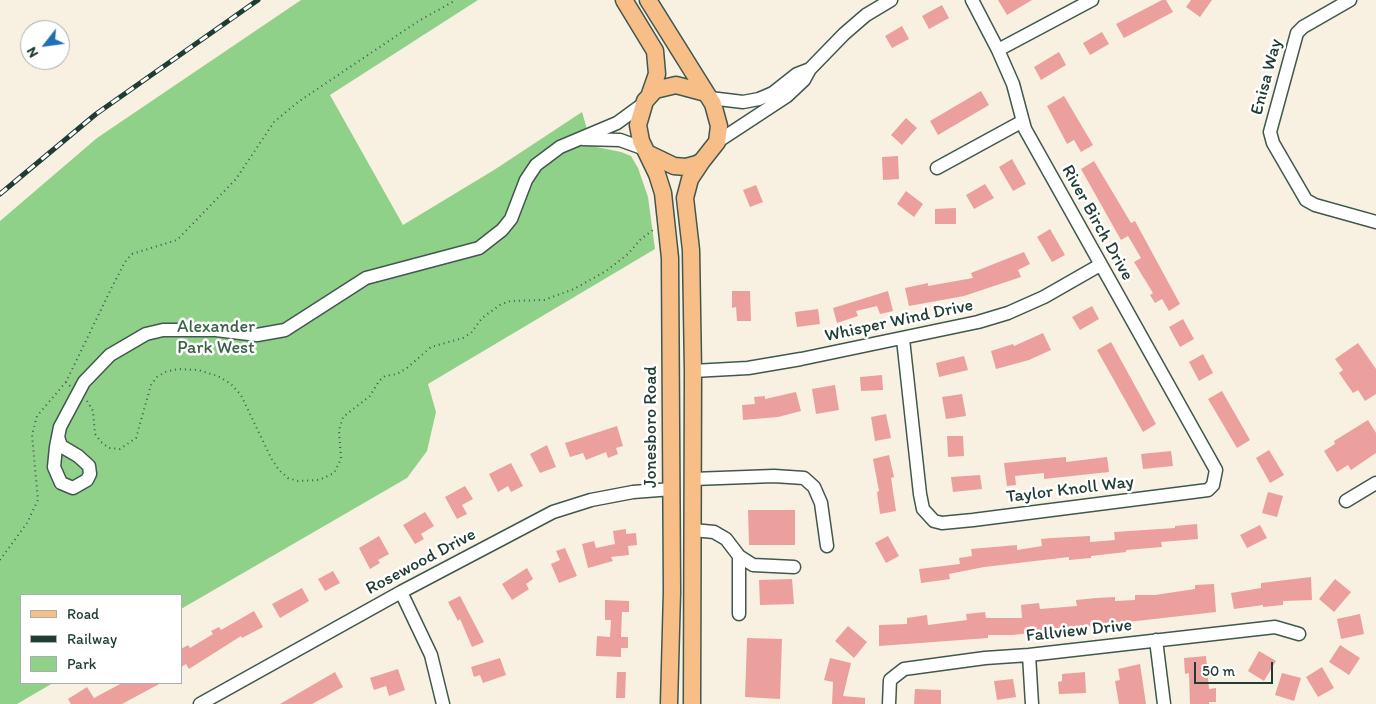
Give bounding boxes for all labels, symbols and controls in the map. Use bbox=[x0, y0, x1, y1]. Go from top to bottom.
north arrow bbox=[20, 20, 70, 70]
street label: Enisa Way bbox=[1246, 37, 1288, 117]
text: N bbox=[23, 44, 42, 61]
street label: River Birch Drive bbox=[1056, 161, 1138, 285]
street label: Whisper Wind Drive bbox=[823, 295, 975, 347]
park label: Alexander Park West bbox=[177, 316, 255, 358]
street label: Jonesboro Road bbox=[640, 366, 662, 488]
street label: Taylor Knoll Way bbox=[1005, 471, 1135, 509]
street label: Rosewood Drive bbox=[362, 524, 480, 600]
legend bbox=[20, 594, 182, 684]
text: Road bbox=[67, 605, 99, 623]
street label: Fallview Drive bbox=[1025, 615, 1133, 647]
text: Railway bbox=[67, 630, 117, 648]
scale bar bbox=[1196, 652, 1275, 684]
text: Park bbox=[67, 655, 97, 673]
text: 50 m bbox=[1202, 662, 1235, 680]

